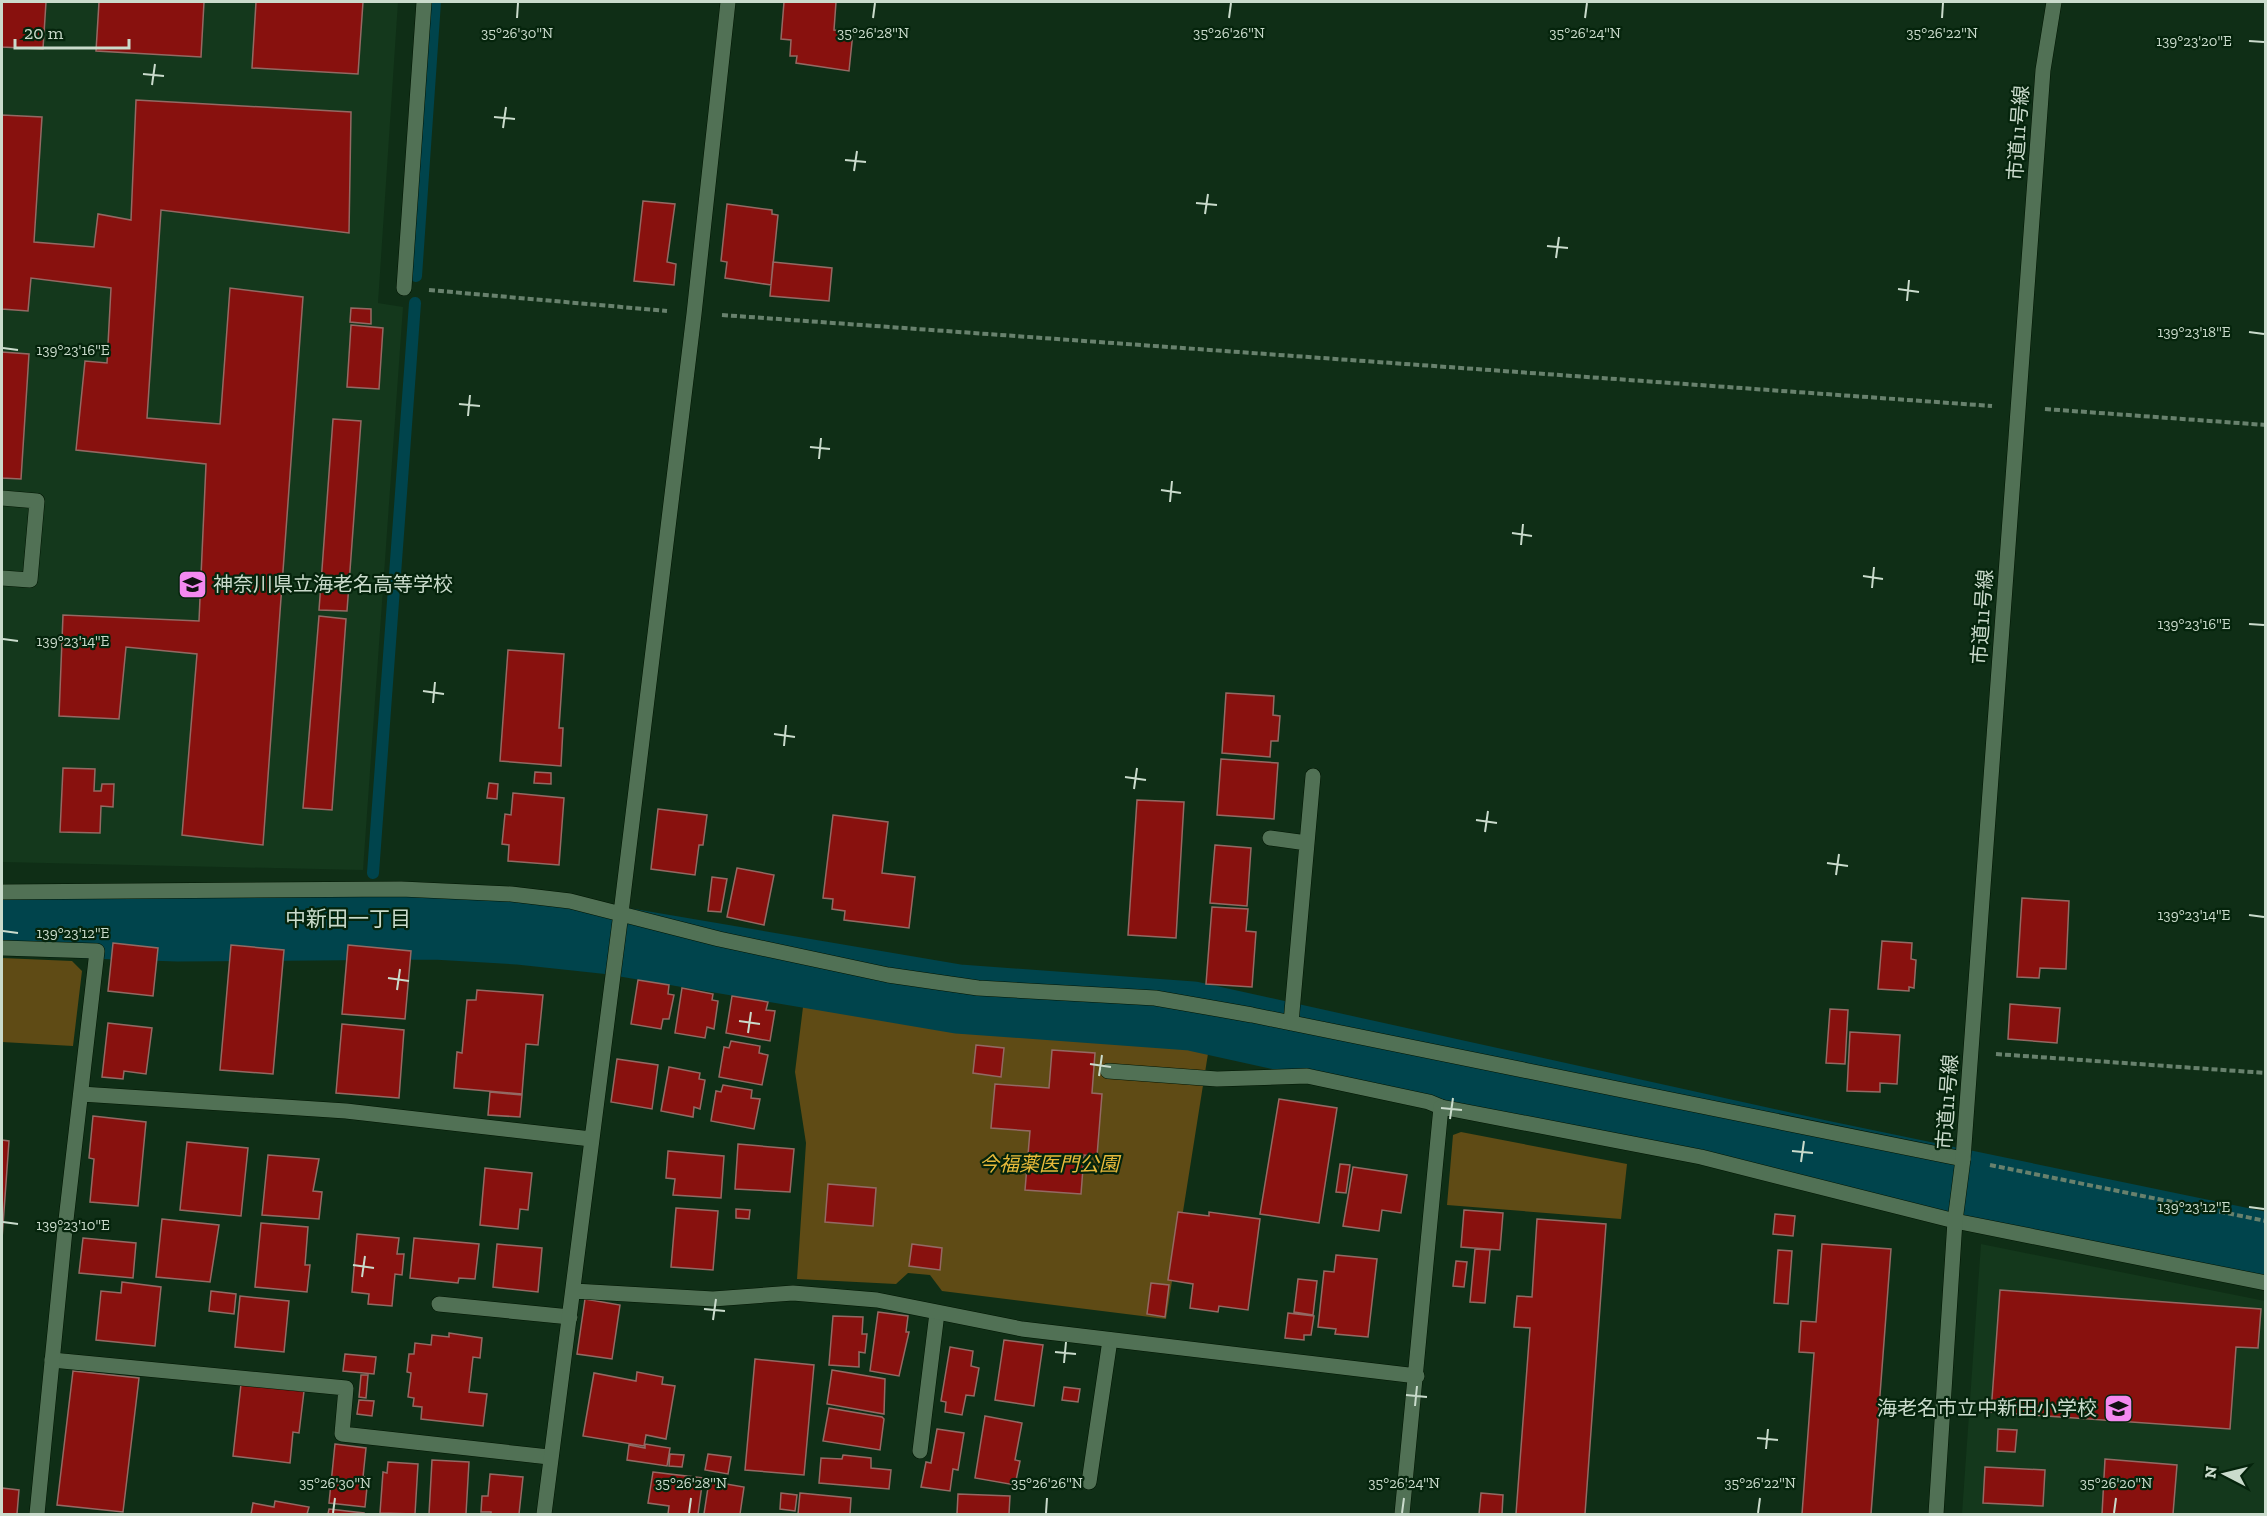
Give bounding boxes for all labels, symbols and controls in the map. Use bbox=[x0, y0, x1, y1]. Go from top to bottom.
scale bar bbox=[15, 12, 129, 50]
text: 20 m bbox=[24, 22, 64, 44]
text: 35°26'30"N bbox=[481, 24, 553, 42]
text: 35°26'28"N bbox=[837, 24, 909, 42]
text: 35°26'26"N bbox=[1193, 24, 1265, 42]
text: 35°26'24"N bbox=[1549, 24, 1621, 42]
text: 35°26'22"N bbox=[1906, 24, 1978, 42]
text: 139°23'20"E bbox=[2156, 32, 2232, 50]
street label: 市道11号線 bbox=[2003, 85, 2033, 181]
text: 139°23'18"E bbox=[2157, 323, 2231, 341]
text: 139°23'16"E bbox=[36, 341, 110, 359]
school or university icon: 神奈川県立海老名高等学校 bbox=[176, 568, 208, 600]
street label: 市道11号線 bbox=[1967, 569, 1997, 665]
place label: 神奈川県立海老名高等学校 bbox=[213, 572, 453, 596]
text: 139°23'16"E bbox=[2157, 615, 2231, 633]
text: 139°23'14"E bbox=[37, 632, 110, 650]
district label: 中新田一丁目 bbox=[285, 906, 411, 931]
text: 139°23'14"E bbox=[2158, 906, 2231, 924]
text: 139°23'12"E bbox=[37, 924, 110, 942]
street label: 市道11号線 bbox=[1932, 1054, 1962, 1150]
park label: 今福薬医門公園 bbox=[979, 1152, 1122, 1176]
text: 139°23'12"E bbox=[2158, 1198, 2231, 1216]
text: 139°23'10"E bbox=[36, 1216, 110, 1234]
school or university icon: 海老名市立中新田小学校 bbox=[2102, 1392, 2134, 1424]
place label: 海老名市立中新田小学校 bbox=[1877, 1396, 2097, 1420]
north arrow bbox=[2195, 1444, 2255, 1504]
text: N bbox=[2200, 1465, 2221, 1479]
text: 35°26'30"N bbox=[299, 1474, 371, 1492]
text: 35°26'28"N bbox=[655, 1474, 727, 1492]
text: 35°26'26"N bbox=[1011, 1474, 1083, 1492]
text: 35°26'24"N bbox=[1368, 1474, 1440, 1492]
text: 35°26'22"N bbox=[1724, 1474, 1796, 1492]
text: 35°26'20"N bbox=[2080, 1474, 2152, 1492]

